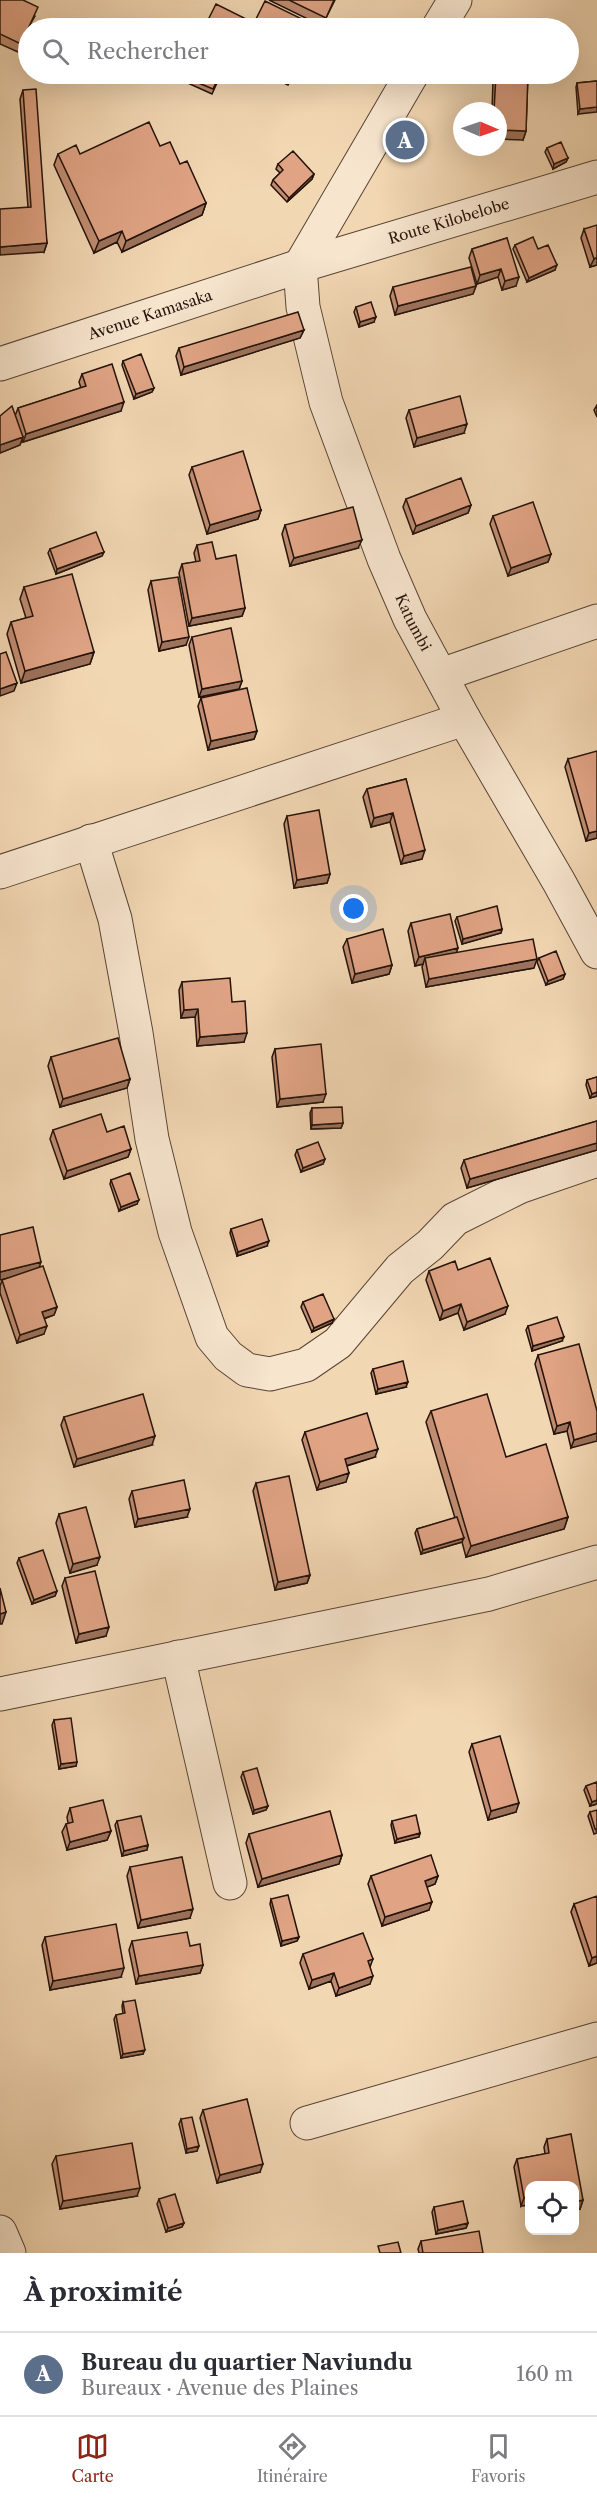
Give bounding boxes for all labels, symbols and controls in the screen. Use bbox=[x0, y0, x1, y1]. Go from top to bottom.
search box bbox=[18, 18, 579, 84]
icon: search bbox=[39, 35, 72, 68]
text: Rechercher bbox=[87, 38, 209, 65]
north arrow bbox=[453, 102, 507, 156]
pin: A bbox=[386, 118, 424, 162]
street label: Route Kilobelobe bbox=[386, 194, 512, 248]
street label: Avenue Kamasaka bbox=[85, 285, 215, 344]
street label: Katumbi bbox=[391, 591, 436, 655]
your location bbox=[339, 894, 368, 923]
map controls bbox=[525, 2181, 579, 2235]
button: locate bbox=[525, 2181, 579, 2235]
text: À proximité bbox=[24, 2276, 183, 2308]
text: Bureau du quartier Naviundu bbox=[81, 2349, 413, 2376]
text: A bbox=[36, 2362, 51, 2386]
text: 160 m bbox=[516, 2362, 573, 2386]
text: Bureaux · Avenue des Plaines bbox=[81, 2376, 358, 2400]
tab: Carte bbox=[72, 2430, 114, 2486]
tab: Itinéraire bbox=[257, 2430, 328, 2486]
tab: Favoris bbox=[471, 2430, 525, 2486]

